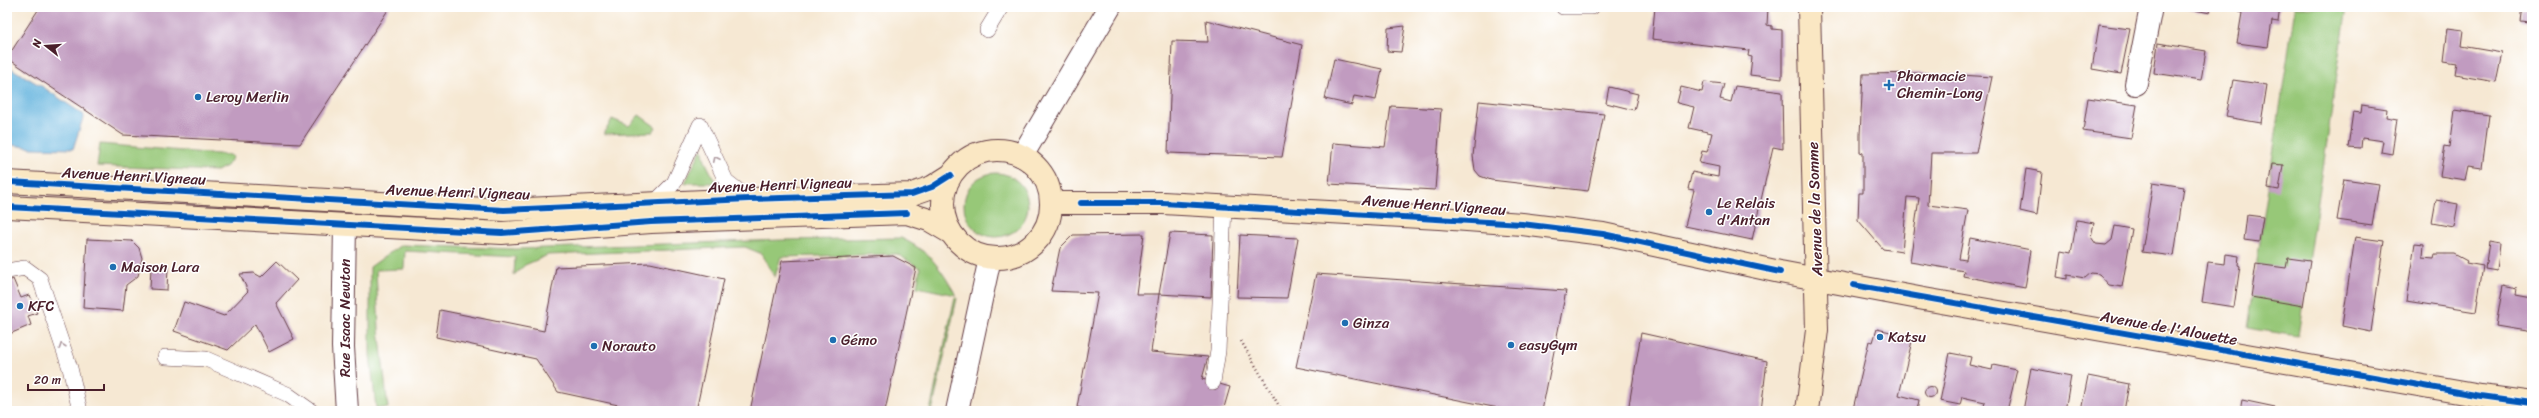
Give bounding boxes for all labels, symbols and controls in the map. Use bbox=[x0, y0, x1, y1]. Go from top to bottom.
north arrow bbox=[26, 26, 66, 66]
text: N bbox=[26, 36, 47, 51]
place label: Pharmacie Chemin-Long bbox=[1897, 63, 1983, 106]
marker: Pharmacie Chemin-Long bbox=[1884, 80, 1894, 90]
place label: Leroy Merlin bbox=[206, 84, 289, 110]
marker: Leroy Merlin bbox=[193, 92, 203, 102]
street label: Avenue de la Somme bbox=[1800, 141, 1830, 278]
one-way arrow bbox=[713, 156, 721, 164]
street label: Avenue Henri Vigneau bbox=[60, 159, 207, 193]
street label: Avenue Henri Vigneau bbox=[706, 169, 853, 201]
street label: Avenue Henri Vigneau bbox=[384, 176, 531, 208]
street label: Avenue Henri Vigneau bbox=[1360, 187, 1507, 223]
place label: Le Relais d'Antan bbox=[1717, 190, 1775, 233]
marker: Le Relais d'Antan bbox=[1704, 207, 1714, 217]
place label: Maison Lara bbox=[121, 254, 200, 280]
street label: Rue Isaac Newton bbox=[332, 259, 358, 377]
marker: Maison Lara bbox=[108, 262, 118, 272]
place label: KFC bbox=[28, 293, 54, 319]
marker: KFC bbox=[15, 301, 25, 311]
street label: Avenue de l'Alouette bbox=[2097, 303, 2240, 353]
place label: Ginza bbox=[1353, 310, 1390, 336]
marker: Ginza bbox=[1340, 318, 1350, 328]
place label: Katsu bbox=[1888, 324, 1926, 350]
place label: Gémo bbox=[841, 327, 878, 353]
place label: easyGym bbox=[1519, 332, 1578, 358]
marker: Katsu bbox=[1875, 332, 1885, 342]
place label: Norauto bbox=[602, 333, 656, 359]
marker: Gémo bbox=[828, 335, 838, 345]
marker: easyGym bbox=[1506, 340, 1516, 350]
marker: Norauto bbox=[589, 341, 599, 351]
one-way arrow bbox=[59, 343, 67, 350]
scale bar bbox=[28, 366, 104, 392]
text: 20 m bbox=[34, 369, 61, 391]

